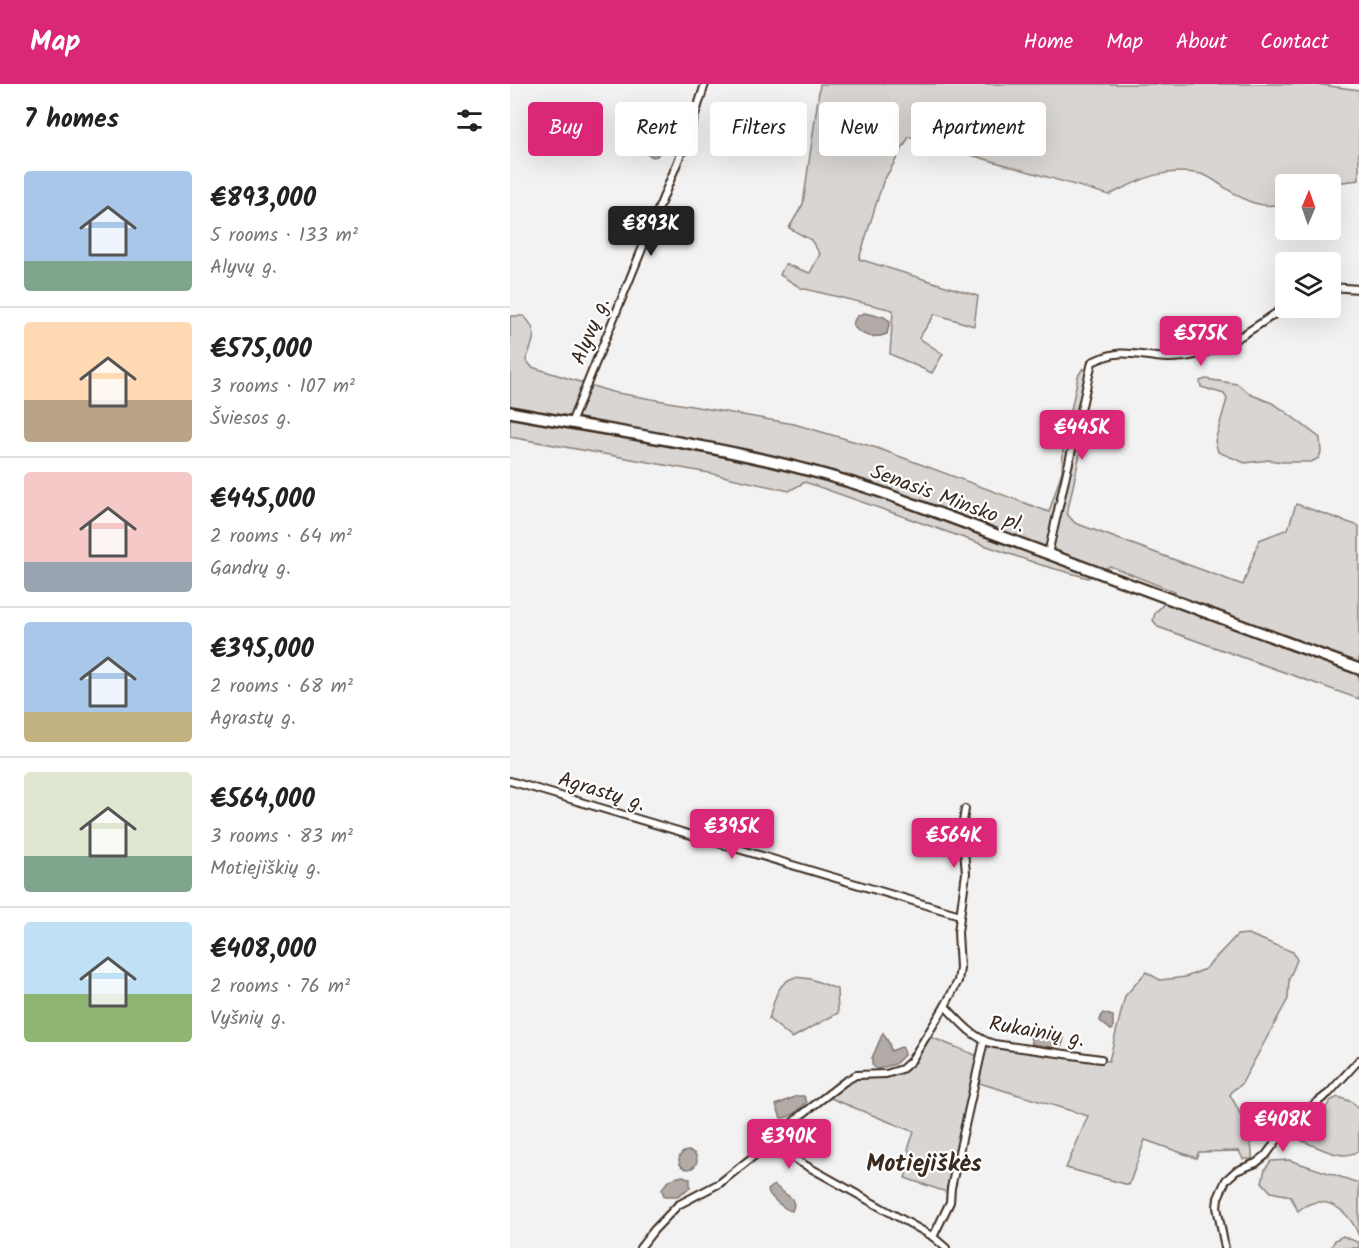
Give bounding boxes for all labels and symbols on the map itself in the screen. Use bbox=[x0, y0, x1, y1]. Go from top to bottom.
north arrow bbox=[1275, 174, 1341, 240]
pin: €893K bbox=[609, 206, 693, 257]
street label: Alyvų g. bbox=[563, 293, 620, 370]
pin: €575K bbox=[1159, 316, 1243, 367]
pin: €445K bbox=[1040, 410, 1124, 461]
street label: Senasis Minsko pl. bbox=[865, 456, 1030, 543]
street label: Agrastų g. bbox=[554, 763, 649, 821]
pin: €395K bbox=[690, 809, 774, 860]
pin: €564K bbox=[912, 818, 996, 869]
street label: Rukainių g. bbox=[986, 1008, 1087, 1057]
pin: €408K bbox=[1241, 1102, 1325, 1153]
pin: €390K bbox=[747, 1119, 831, 1170]
district label: Motiejiškės bbox=[866, 1145, 982, 1184]

